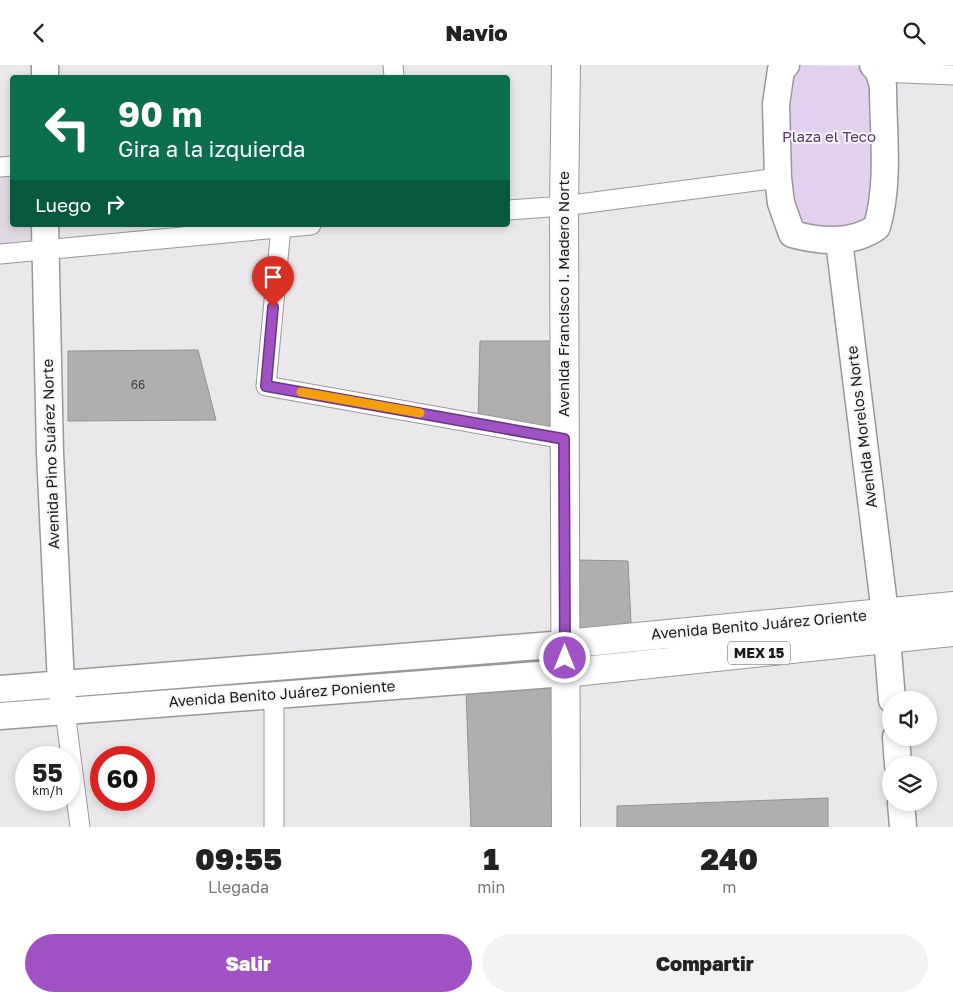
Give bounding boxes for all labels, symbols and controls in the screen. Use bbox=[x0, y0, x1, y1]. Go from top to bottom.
icon: back bbox=[25, 19, 53, 47]
text: Navio bbox=[445, 19, 508, 46]
icon: search bbox=[900, 19, 928, 47]
text: 90 m bbox=[118, 93, 202, 135]
icon: left bbox=[35, 95, 100, 160]
park label: Plaza el Teco bbox=[782, 127, 876, 145]
text: Gira a la izquierda bbox=[118, 135, 306, 162]
street label: Avenida Francisco I. Madero Norte bbox=[554, 171, 572, 417]
icon: right bbox=[101, 190, 129, 218]
text: Luego bbox=[35, 193, 91, 216]
pin bbox=[252, 256, 294, 307]
icon: arrive bbox=[259, 263, 287, 291]
street label: Avenida Morelos Norte bbox=[842, 345, 880, 509]
street label: Avenida Pino Suárez Norte bbox=[38, 358, 62, 550]
house number: 66 bbox=[131, 377, 145, 392]
street label: Avenida Benito Juárez Oriente bbox=[650, 606, 868, 642]
position arrow bbox=[538, 631, 590, 683]
road number: MEX 15 bbox=[728, 641, 790, 665]
street label: Avenida Benito Juárez Poniente bbox=[168, 676, 396, 710]
map controls bbox=[882, 691, 937, 811]
button: sound bbox=[882, 691, 937, 746]
speed limit sign: 60 bbox=[90, 746, 155, 811]
button: layers bbox=[882, 756, 937, 811]
text: 55 bbox=[32, 757, 63, 788]
text: km/h bbox=[32, 783, 63, 798]
text: 09:55 bbox=[195, 841, 282, 877]
text: 1 bbox=[483, 841, 499, 877]
text: 240 bbox=[700, 841, 758, 877]
text: Llegada bbox=[208, 877, 269, 897]
text: min bbox=[477, 877, 505, 897]
text: m bbox=[722, 877, 736, 897]
button: Salir bbox=[25, 934, 472, 992]
button: Compartir bbox=[482, 934, 928, 992]

